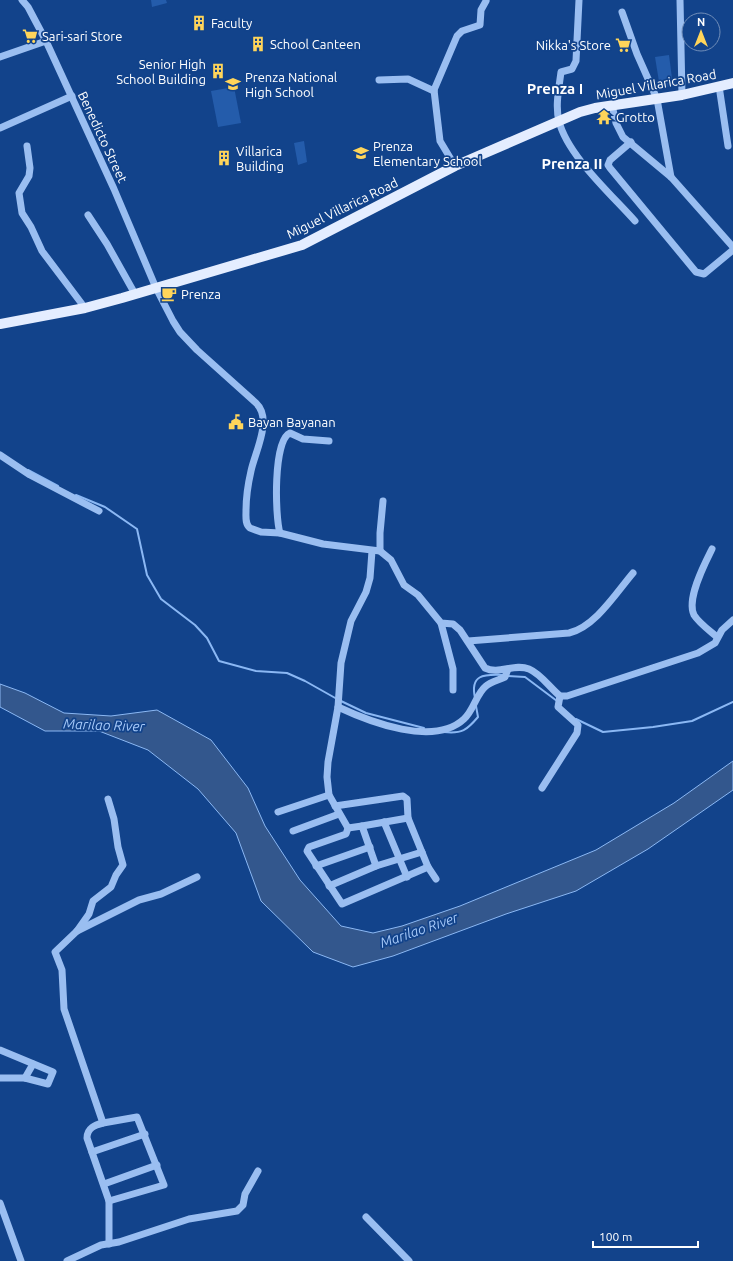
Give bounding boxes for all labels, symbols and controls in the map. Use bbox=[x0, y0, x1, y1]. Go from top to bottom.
north arrow bbox=[681, 12, 721, 52]
building icon: Faculty bbox=[190, 14, 208, 32]
place label: Faculty bbox=[211, 16, 252, 30]
text: N bbox=[697, 16, 705, 28]
supermarket icon: Sari-sari Store bbox=[21, 27, 39, 45]
place label: Sari-sari Store bbox=[42, 29, 122, 43]
building icon: School Canteen bbox=[249, 35, 267, 53]
supermarket icon: Nikka's Store bbox=[614, 36, 632, 54]
place label: School Canteen bbox=[270, 37, 361, 51]
place label: Nikka's Store bbox=[536, 38, 611, 52]
place label: Senior High School Building bbox=[116, 57, 206, 86]
building icon: Senior High School Building bbox=[209, 62, 227, 80]
street label: Miguel Villarica Road bbox=[595, 67, 717, 101]
place label: Prenza National High School bbox=[245, 70, 338, 99]
school or university icon: Prenza National High School bbox=[224, 75, 242, 93]
district label: Prenza I bbox=[527, 80, 583, 97]
street label: Benedicto Street bbox=[76, 89, 130, 185]
temple icon: Grotto bbox=[595, 108, 613, 126]
place label: Grotto bbox=[616, 110, 655, 124]
place label: Prenza Elementary School bbox=[373, 139, 482, 168]
place label: Villarica Building bbox=[236, 144, 284, 173]
school or university icon: Prenza Elementary School bbox=[352, 144, 370, 162]
building icon: Villarica Building bbox=[215, 149, 233, 167]
district label: Prenza II bbox=[542, 155, 602, 172]
street label: Miguel Villarica Road bbox=[284, 175, 400, 241]
cafe icon: Prenza bbox=[160, 285, 178, 303]
place label: Prenza bbox=[181, 287, 221, 301]
public building icon: Bayan Bayanan bbox=[227, 413, 245, 431]
place label: Bayan Bayanan bbox=[248, 415, 336, 429]
water label: Marilao River bbox=[63, 716, 146, 734]
water label: Marilao River bbox=[378, 909, 461, 951]
scale bar bbox=[593, 1223, 698, 1249]
text: 100 m bbox=[599, 1230, 632, 1243]

